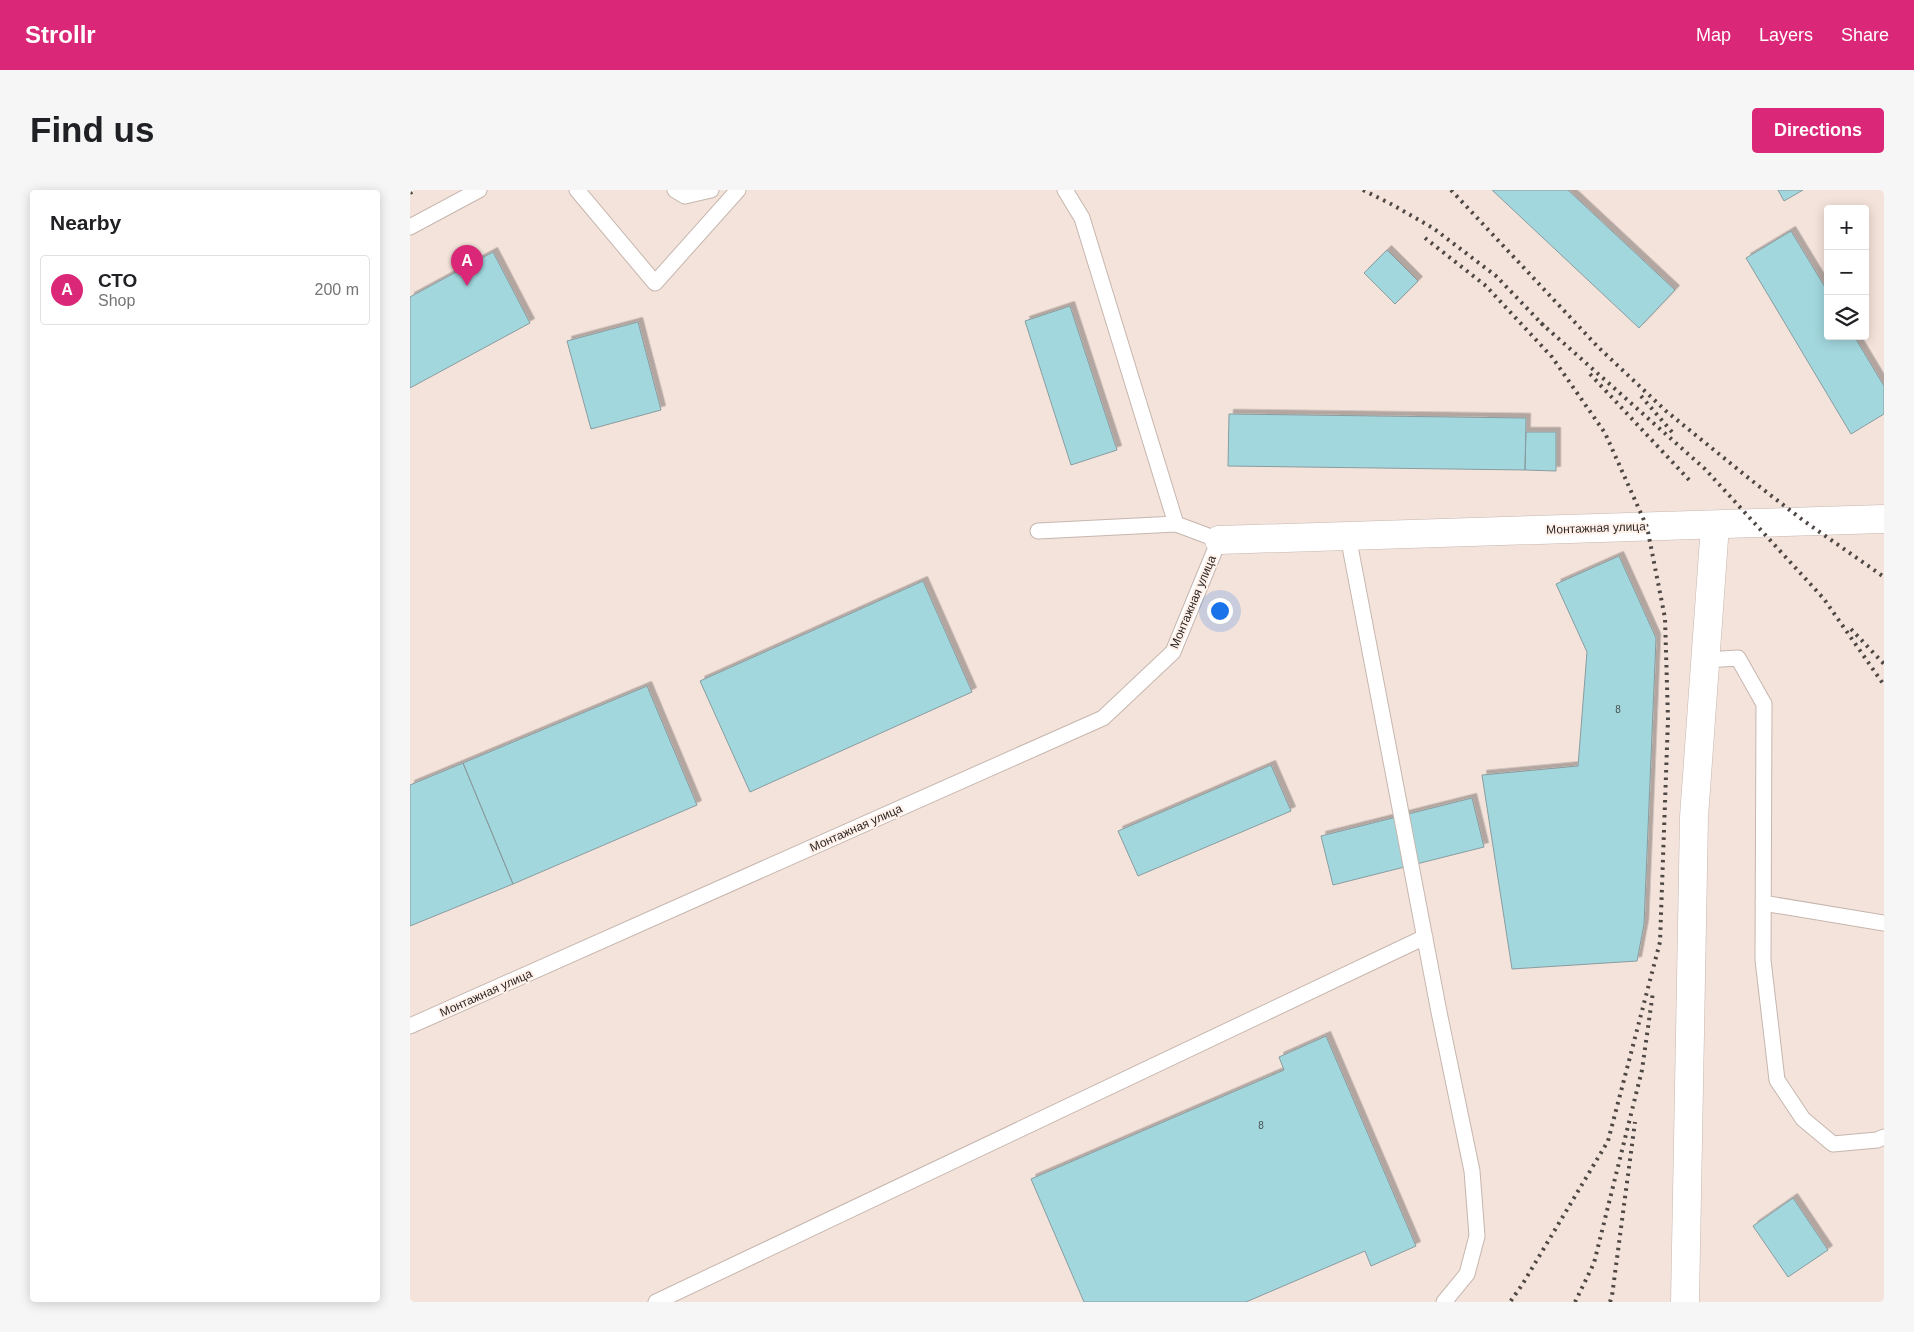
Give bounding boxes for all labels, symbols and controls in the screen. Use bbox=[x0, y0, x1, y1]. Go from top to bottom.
text: Strollr bbox=[25, 21, 96, 48]
text: Map bbox=[1696, 25, 1731, 45]
text: Layers bbox=[1759, 25, 1813, 45]
text: Share bbox=[1841, 25, 1889, 45]
button: Directions bbox=[1752, 108, 1884, 153]
text: Find us bbox=[30, 110, 154, 149]
map controls bbox=[1824, 205, 1869, 340]
button: + bbox=[1824, 205, 1869, 250]
text: Nearby bbox=[50, 211, 121, 234]
pin: A bbox=[451, 245, 483, 286]
button: − bbox=[1824, 250, 1869, 295]
text: СТО bbox=[98, 270, 137, 291]
text: A bbox=[61, 281, 73, 298]
text: 200 m bbox=[315, 281, 359, 298]
text: Shop bbox=[98, 292, 135, 309]
button: layers bbox=[1824, 295, 1869, 340]
street label: Монтажная улица bbox=[1546, 519, 1646, 537]
street label: Монтажная улица bbox=[1167, 553, 1219, 651]
your location bbox=[1207, 598, 1233, 624]
house number: 8 bbox=[1615, 704, 1621, 715]
street label: Монтажная улица bbox=[808, 801, 905, 855]
street label: Монтажная улица bbox=[438, 966, 535, 1020]
house number: 8 bbox=[1258, 1120, 1264, 1131]

